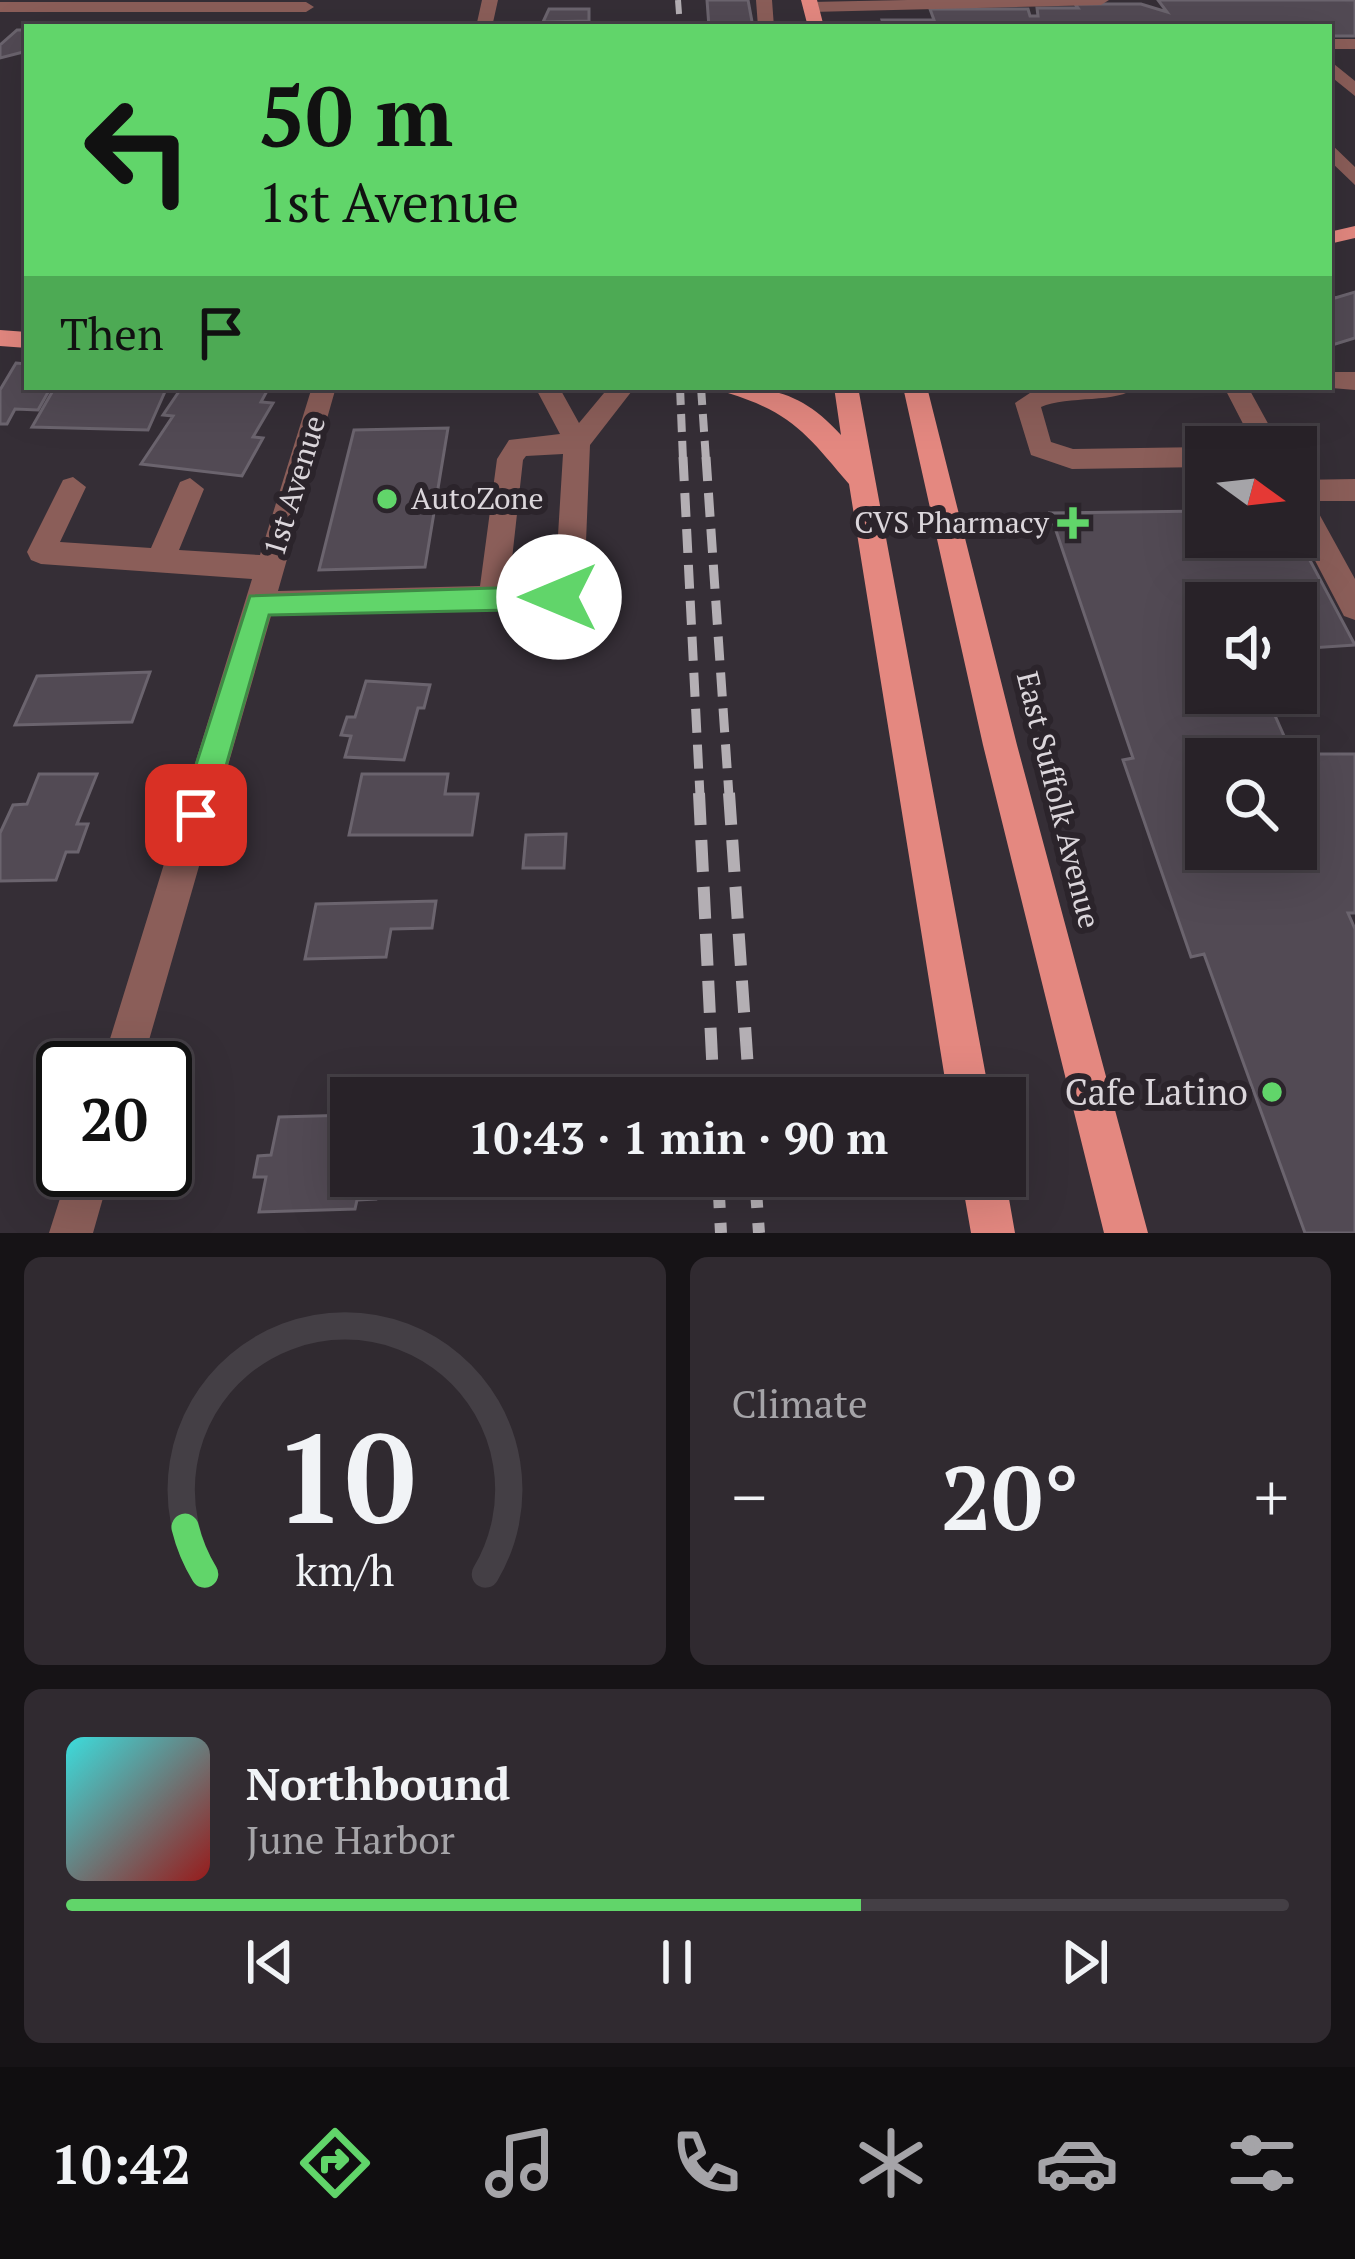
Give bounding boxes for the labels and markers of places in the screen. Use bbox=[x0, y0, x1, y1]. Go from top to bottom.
place label: AutoZone bbox=[411, 478, 544, 518]
marker: AutoZone bbox=[374, 486, 400, 512]
place label: CVS Pharmacy bbox=[854, 502, 1050, 542]
marker: CVS Pharmacy bbox=[1060, 510, 1086, 536]
pin bbox=[145, 764, 247, 866]
place label: Cafe Latino bbox=[1065, 1068, 1248, 1115]
marker: Cafe Latino bbox=[1259, 1079, 1285, 1105]

